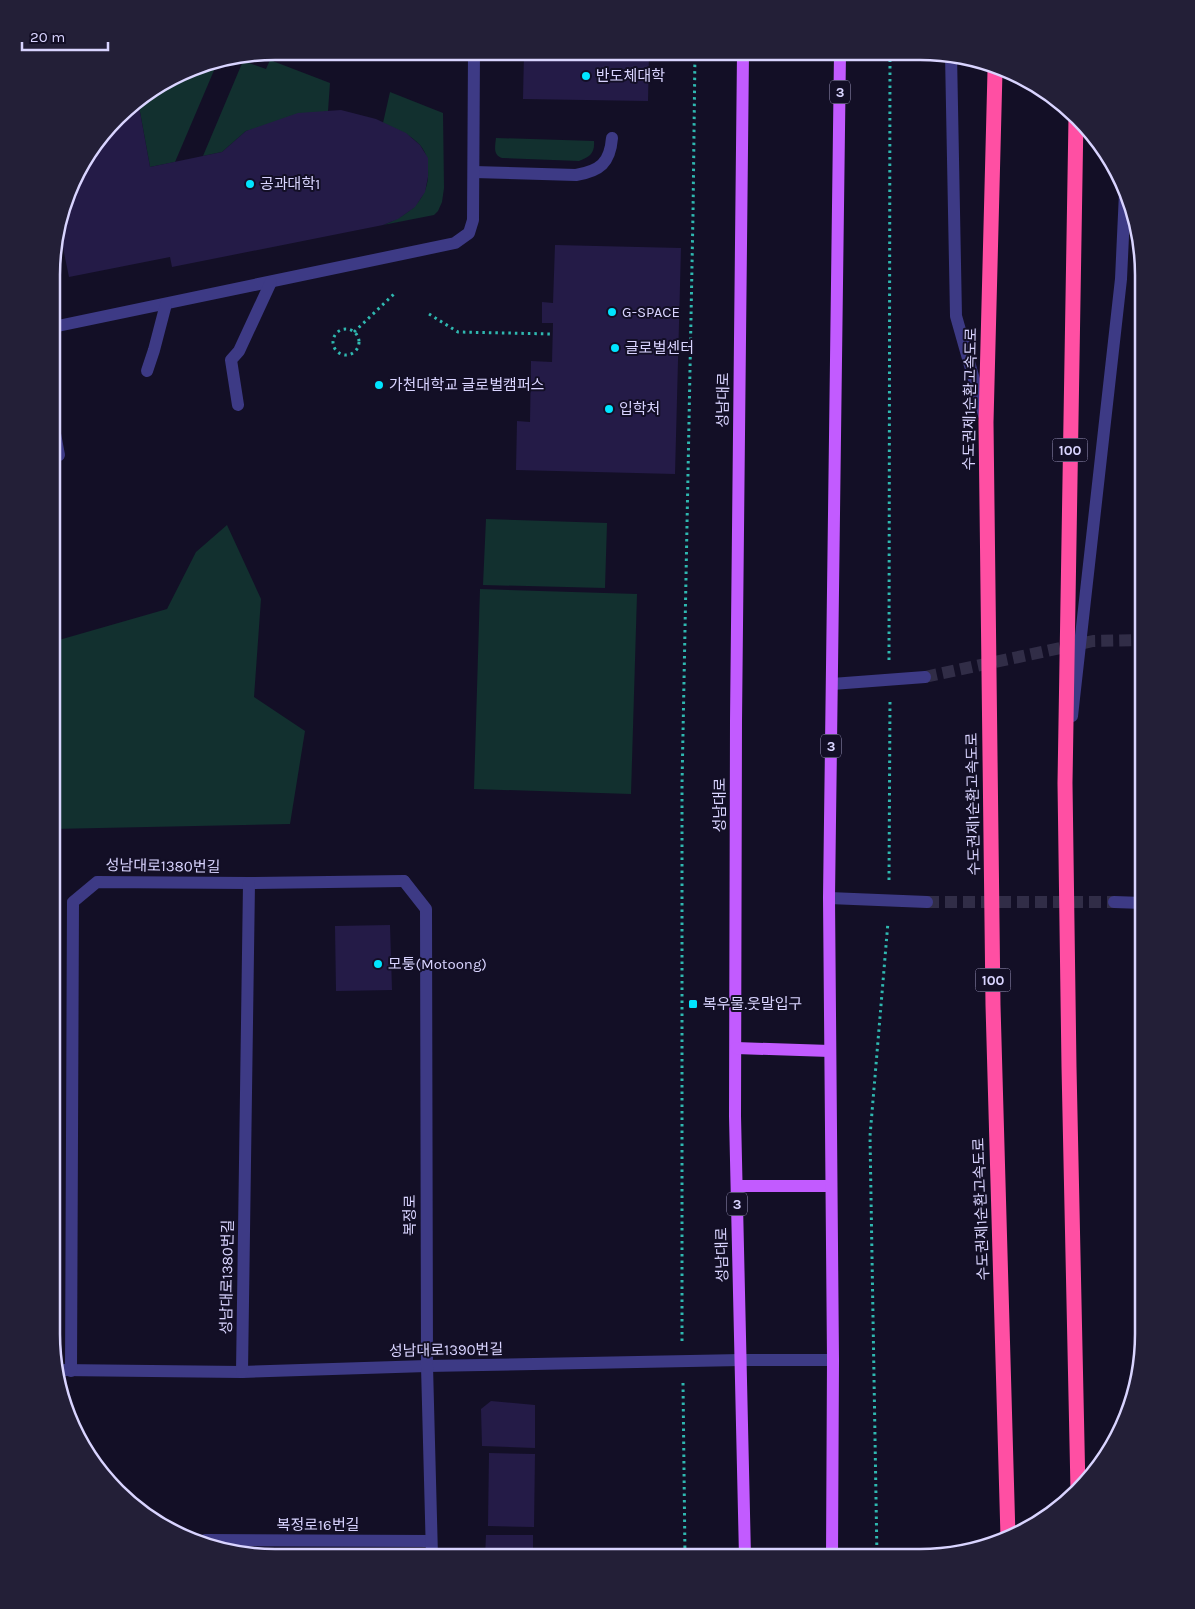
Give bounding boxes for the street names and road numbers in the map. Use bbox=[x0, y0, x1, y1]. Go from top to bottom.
road number: 3 bbox=[830, 80, 850, 104]
street label: 수도권제1순환고속도로 bbox=[960, 327, 980, 471]
street label: 성남대로 bbox=[714, 372, 732, 428]
road number: 100 bbox=[1052, 438, 1088, 462]
street label: 수도권제1순환고속도로 bbox=[963, 732, 983, 876]
road number: 3 bbox=[821, 734, 841, 758]
street label: 성남대로 bbox=[711, 777, 729, 833]
street label: 성남대로1380번길 bbox=[105, 856, 221, 876]
road number: 100 bbox=[976, 968, 1010, 992]
street label: 수도권제1순환고속도로 bbox=[970, 1137, 992, 1281]
road number: 3 bbox=[727, 1192, 747, 1216]
street label: 복정로 bbox=[401, 1194, 419, 1236]
street label: 성남대로1380번길 bbox=[217, 1219, 237, 1335]
street label: 성남대로 bbox=[713, 1227, 731, 1283]
street label: 성남대로1390번길 bbox=[389, 1340, 503, 1360]
street label: 복정로16번길 bbox=[277, 1516, 359, 1534]

